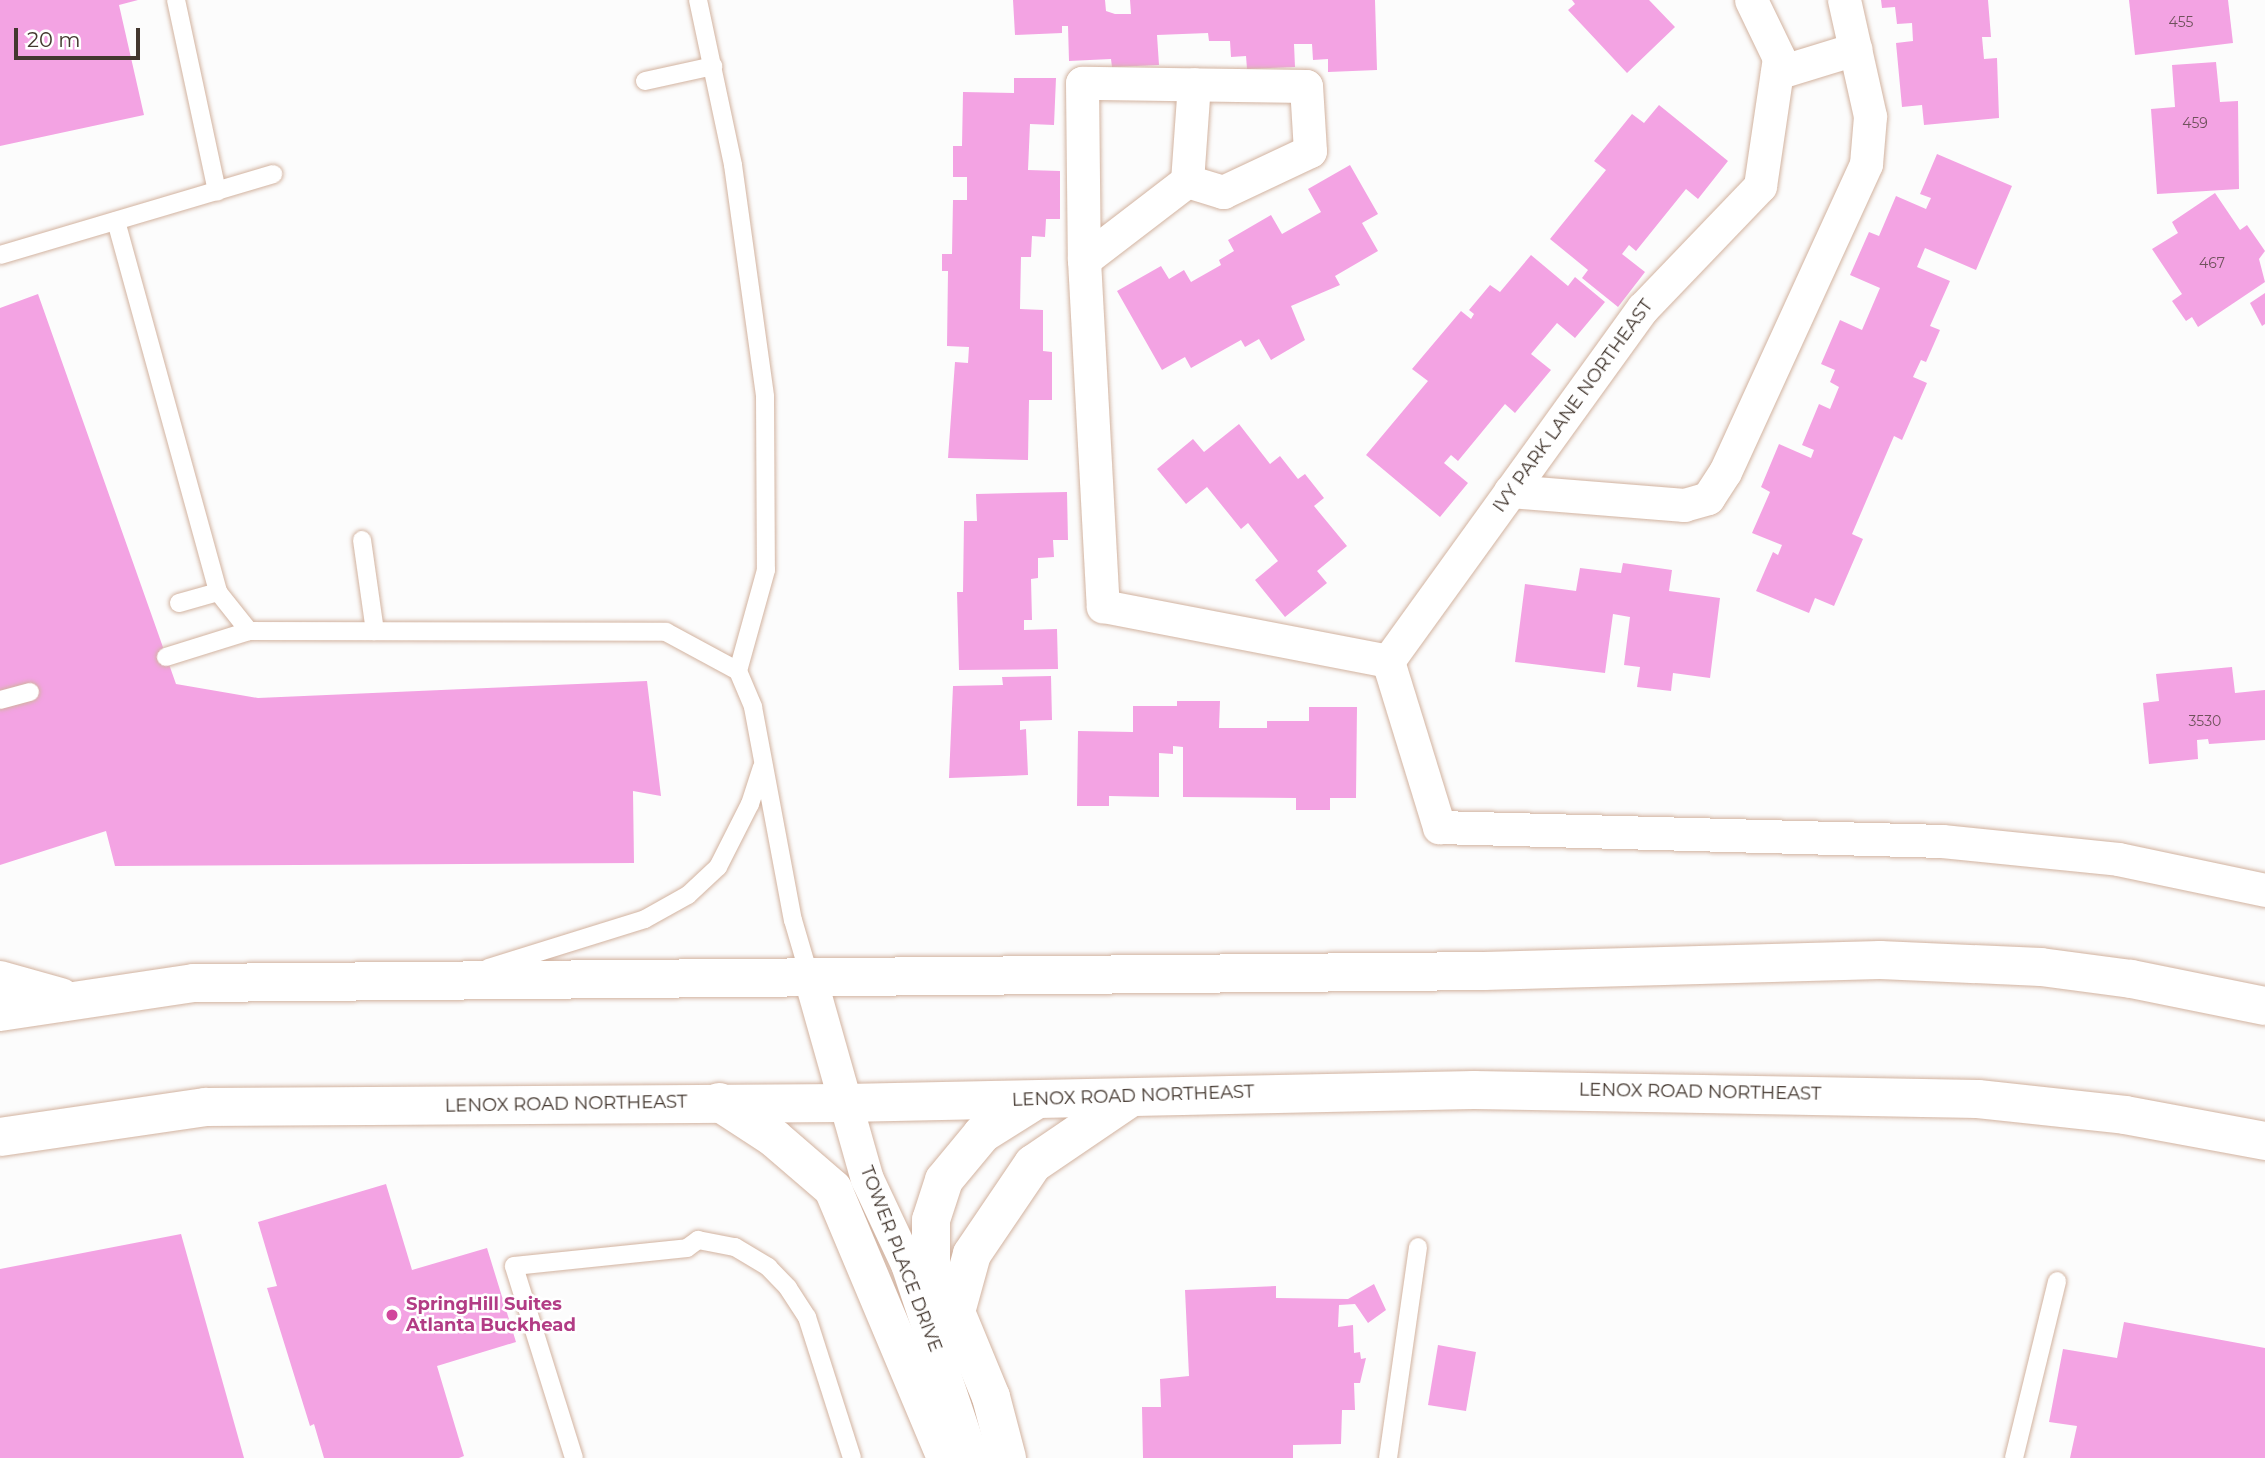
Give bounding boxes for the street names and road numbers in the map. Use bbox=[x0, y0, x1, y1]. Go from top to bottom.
street label: IVY PARK LANE NORTHEAST bbox=[1489, 295, 1657, 517]
street label: LENOX ROAD NORTHEAST bbox=[1579, 1079, 1821, 1105]
street label: LENOX ROAD NORTHEAST bbox=[1011, 1081, 1255, 1111]
street label: LENOX ROAD NORTHEAST bbox=[445, 1091, 687, 1117]
street label: TOWER PLACE DRIVE bbox=[856, 1163, 946, 1355]

